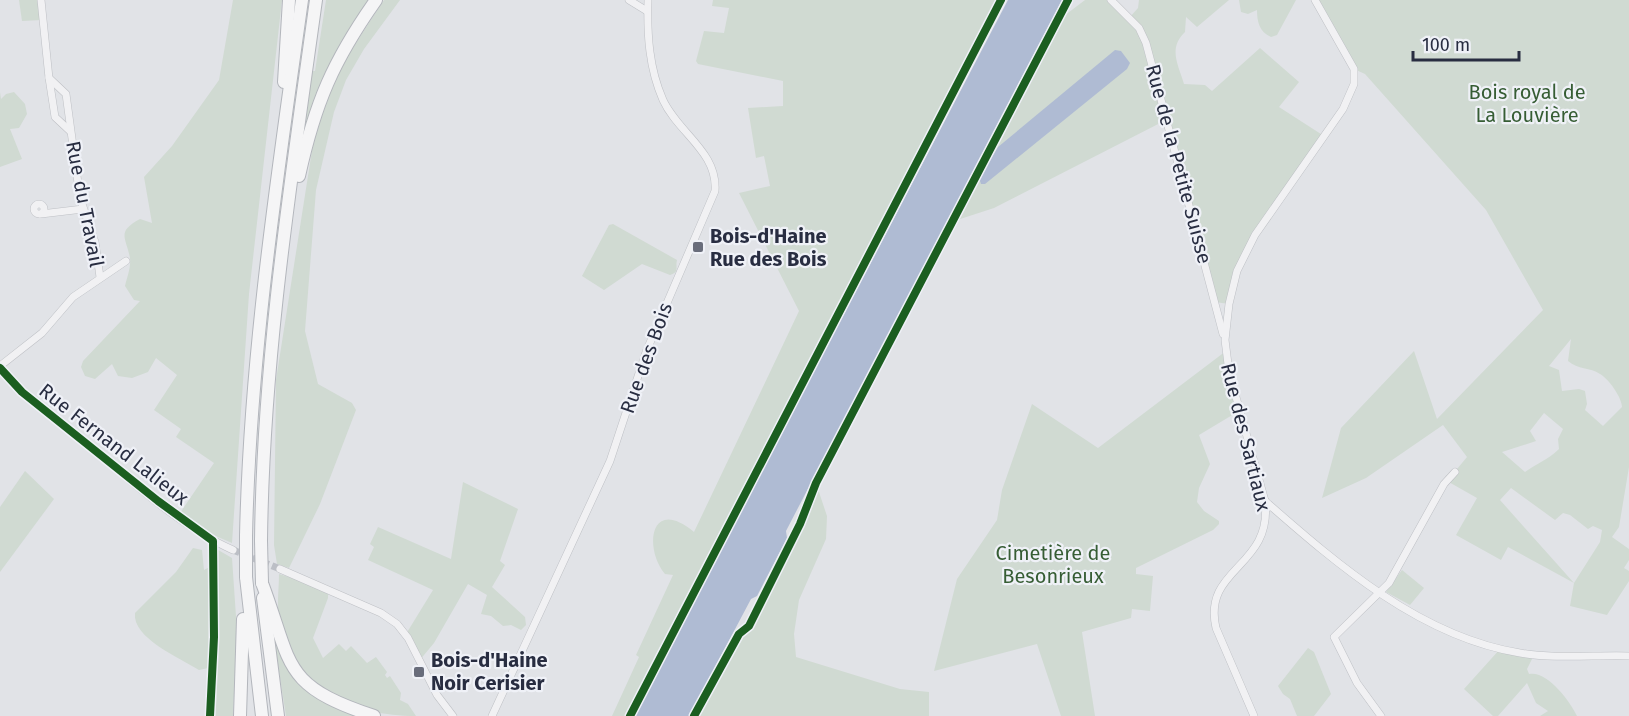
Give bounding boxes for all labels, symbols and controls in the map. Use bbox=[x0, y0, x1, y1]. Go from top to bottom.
scale bar bbox=[1413, 24, 1520, 62]
text: 100 m bbox=[1422, 34, 1470, 56]
street label: Rue de la Petite Suisse bbox=[1141, 62, 1217, 266]
park label: Bois royal de La Louvière bbox=[1468, 80, 1586, 127]
street label: Rue du Travail bbox=[61, 139, 109, 269]
place label: Bois-d'Haine Rue des Bois bbox=[710, 224, 827, 271]
marker: Bois-d'Haine Rue des Bois bbox=[691, 240, 705, 254]
street label: Rue des Bois bbox=[615, 299, 677, 417]
street label: Rue des Sartiaux bbox=[1216, 360, 1276, 514]
street label: Rue Fernand Lalieux bbox=[34, 378, 194, 510]
park label: Cimetière de Besonrieux bbox=[996, 541, 1110, 588]
place label: Bois-d'Haine Noir Cerisier bbox=[431, 648, 548, 695]
marker: Bois-d'Haine Noir Cerisier bbox=[412, 665, 426, 679]

